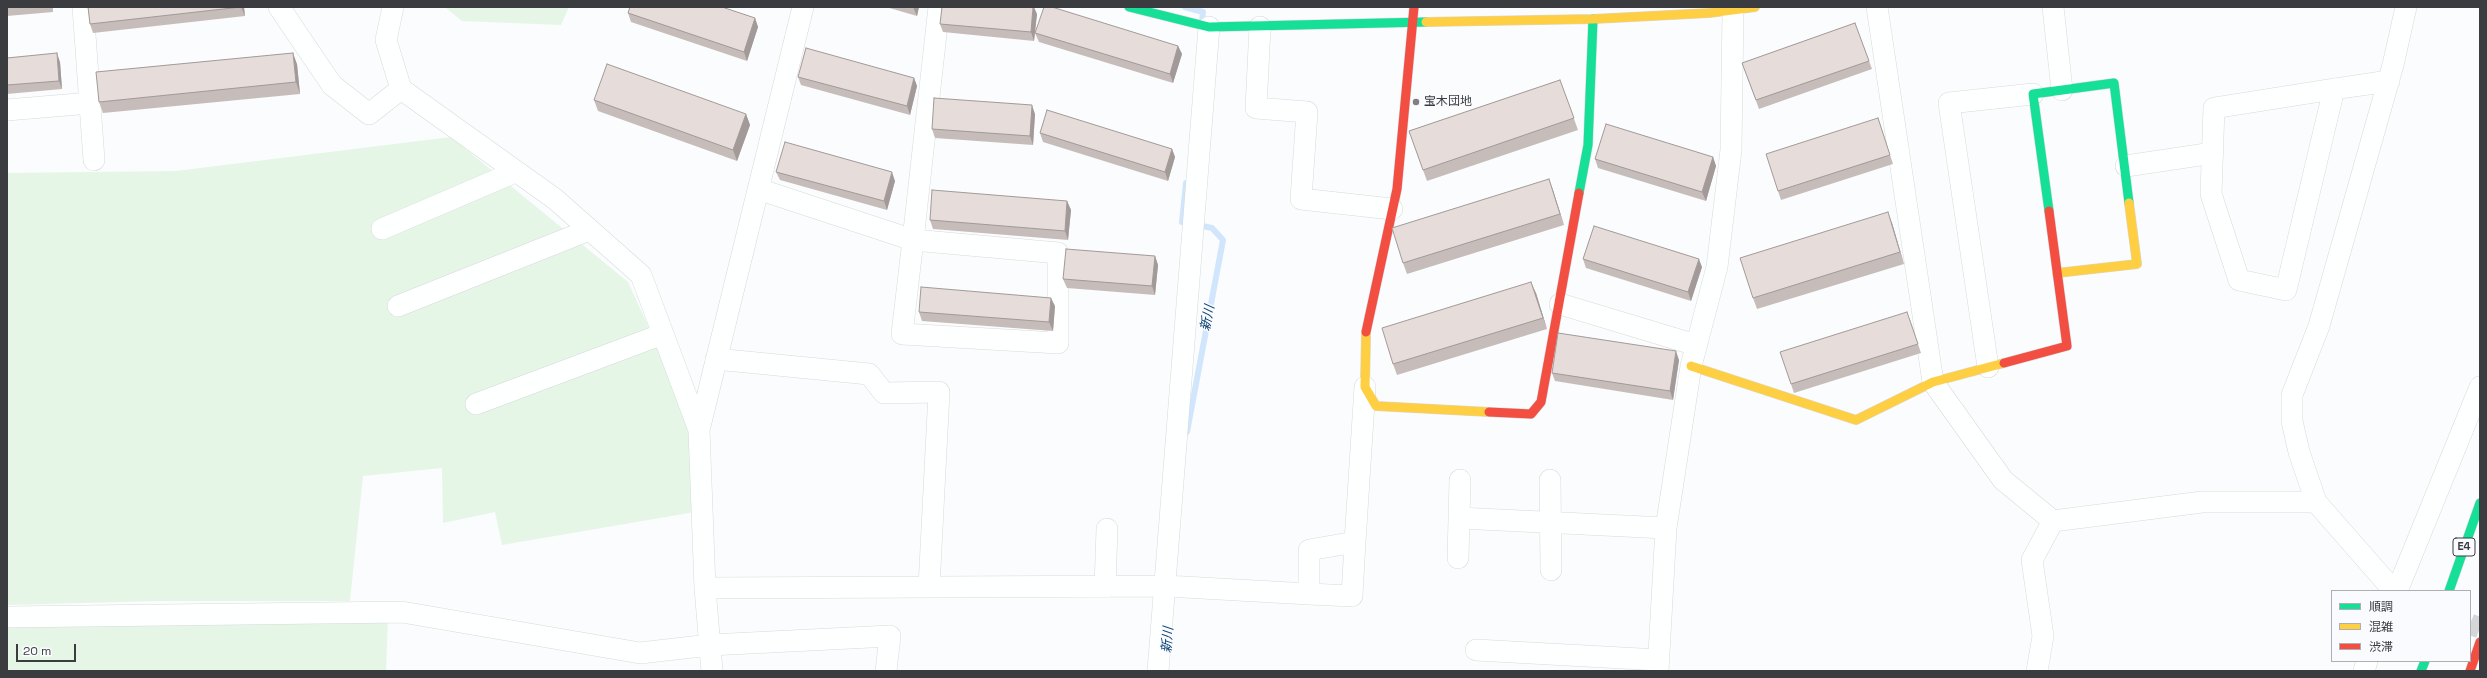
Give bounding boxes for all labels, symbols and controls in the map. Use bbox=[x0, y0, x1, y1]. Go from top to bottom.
place label: 宝木団地 bbox=[1424, 95, 1472, 109]
marker: 宝木団地 bbox=[1411, 97, 1421, 107]
water label: 新川 bbox=[1198, 304, 1218, 332]
road number: E4 bbox=[2453, 538, 2475, 556]
legend bbox=[2331, 590, 2471, 662]
text: 順調 bbox=[2369, 599, 2393, 615]
text: 混雑 bbox=[2369, 619, 2393, 635]
water label: 新川 bbox=[1159, 626, 1177, 654]
scale bar bbox=[18, 636, 78, 662]
text: 渋滞 bbox=[2369, 639, 2393, 655]
text: 20 m bbox=[23, 643, 51, 659]

